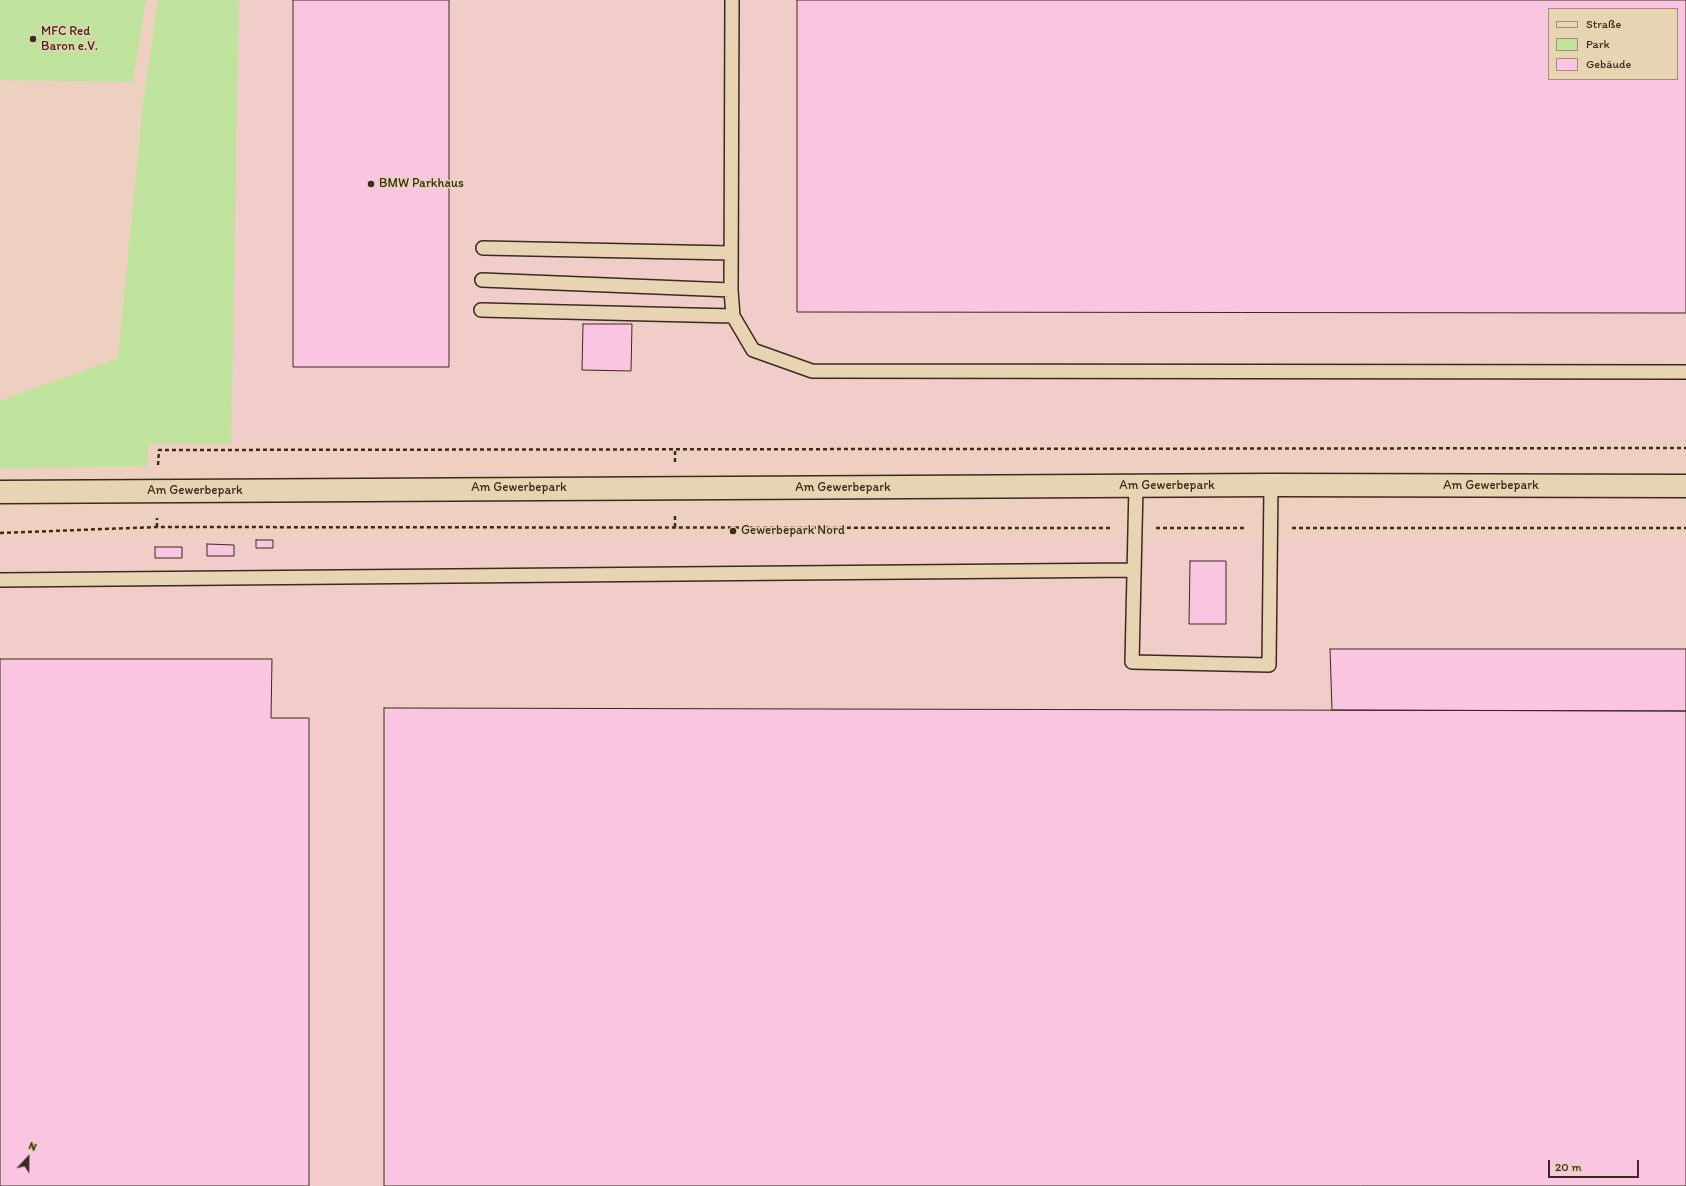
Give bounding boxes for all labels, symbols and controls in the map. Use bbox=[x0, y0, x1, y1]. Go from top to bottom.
legend bbox=[1548, 8, 1678, 80]
text: Straße bbox=[1586, 17, 1621, 31]
place label: MFC Red Baron e.V. bbox=[41, 24, 98, 55]
marker: MFC Red Baron e.V. bbox=[28, 34, 38, 44]
text: Park bbox=[1586, 37, 1610, 51]
text: Gebäude bbox=[1586, 57, 1631, 71]
place label: BMW Parkhaus bbox=[379, 176, 464, 192]
marker: BMW Parkhaus bbox=[366, 179, 376, 189]
street label: Am Gewerbepark bbox=[1119, 478, 1215, 494]
street label: Am Gewerbepark bbox=[1443, 478, 1539, 494]
street label: Am Gewerbepark bbox=[471, 480, 567, 496]
street label: Am Gewerbepark bbox=[795, 480, 891, 496]
street label: Am Gewerbepark bbox=[147, 483, 243, 499]
place label: Gewerbepark Nord bbox=[741, 523, 845, 539]
marker: Gewerbepark Nord bbox=[728, 526, 738, 536]
north arrow bbox=[8, 1138, 48, 1178]
text: N bbox=[27, 1139, 39, 1154]
scale bar bbox=[1550, 1152, 1641, 1178]
text: 20 m bbox=[1555, 1160, 1582, 1174]

